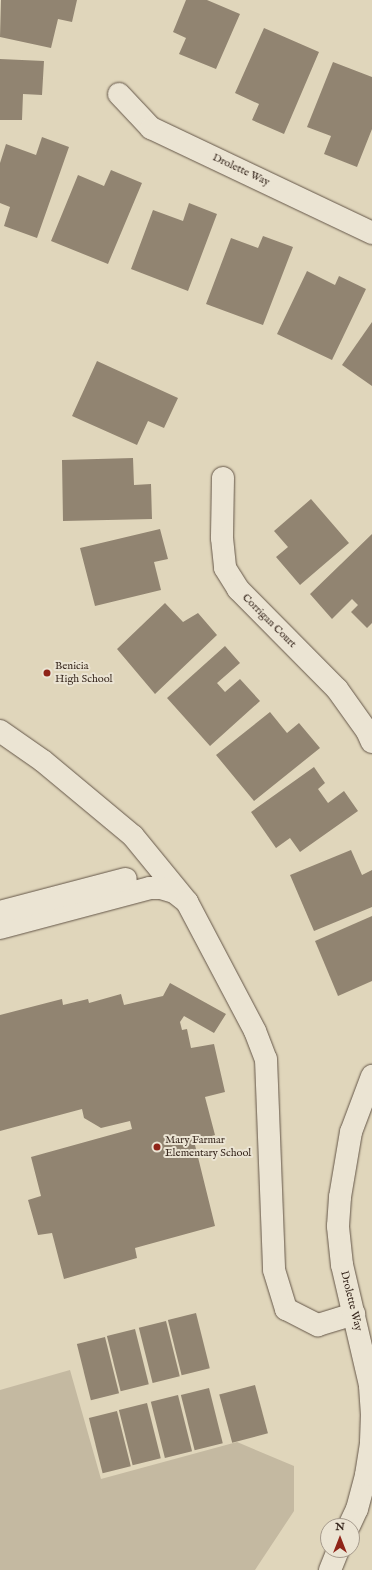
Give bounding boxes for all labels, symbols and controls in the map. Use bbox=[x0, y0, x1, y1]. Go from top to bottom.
street label: Drolette Way bbox=[210, 151, 272, 189]
street label: Corrigan Court bbox=[239, 591, 299, 651]
place label: Benicia High School bbox=[55, 660, 113, 686]
marker: Benicia High School bbox=[42, 668, 52, 678]
place label: Mary Farmar Elementary School bbox=[165, 1134, 251, 1160]
marker: Mary Farmar Elementary School bbox=[152, 1142, 162, 1152]
street label: Drolette Way bbox=[337, 1270, 365, 1332]
north arrow bbox=[320, 1518, 360, 1558]
text: N bbox=[335, 1520, 345, 1534]

